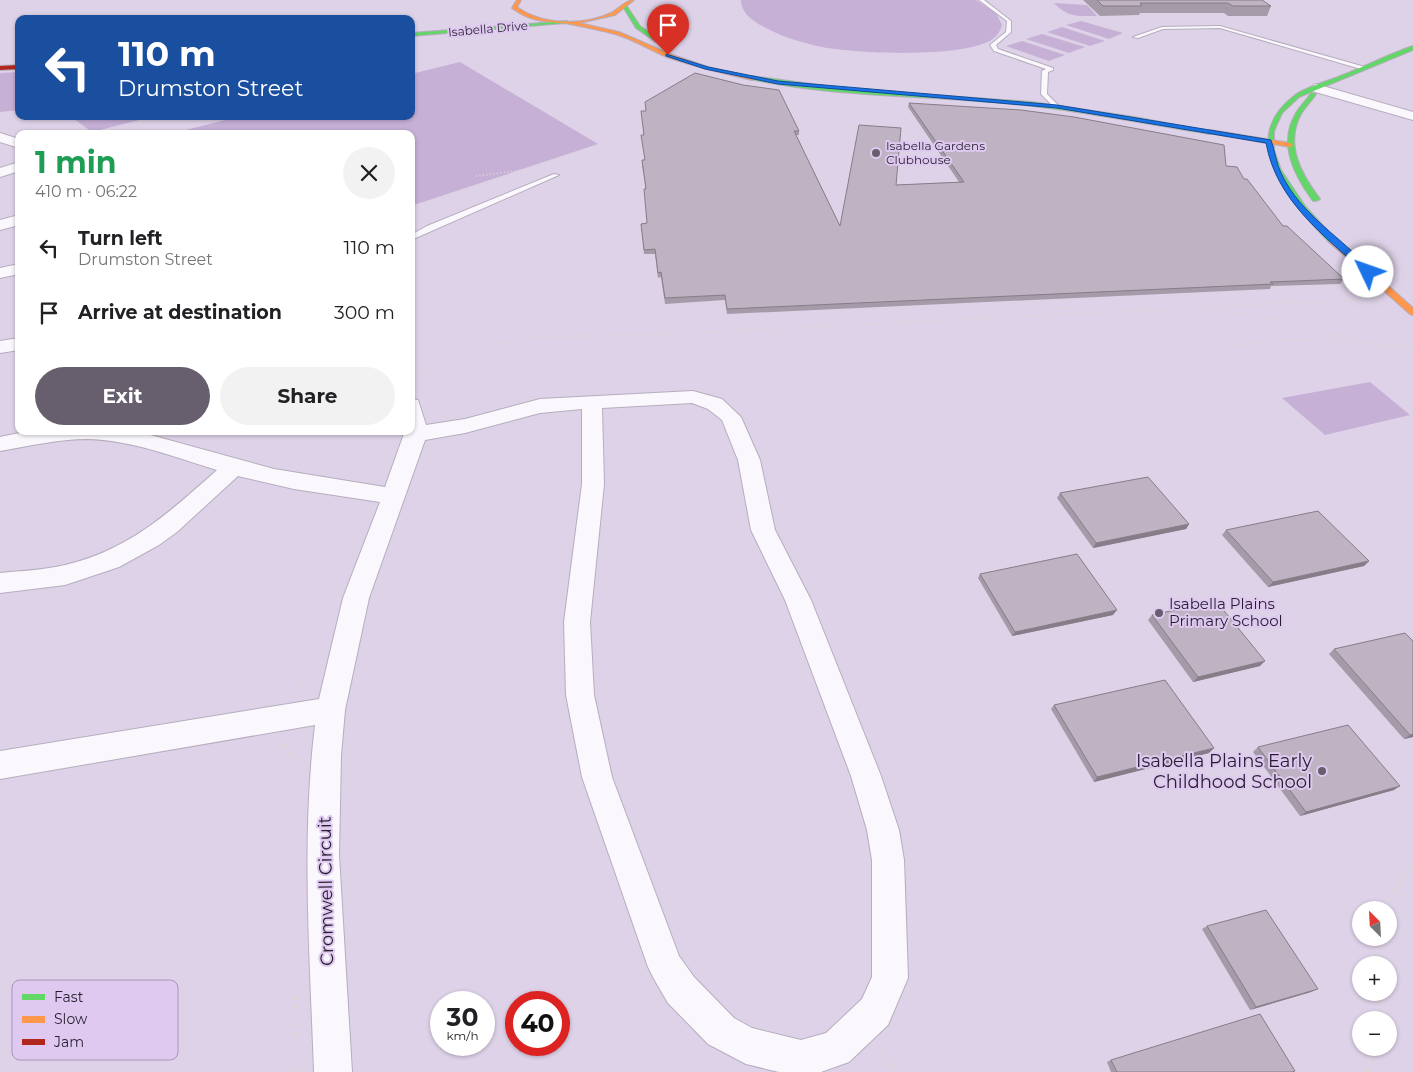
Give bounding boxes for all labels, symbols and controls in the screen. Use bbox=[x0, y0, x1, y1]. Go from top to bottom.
pin bbox=[647, 4, 689, 55]
icon: arrive bbox=[654, 11, 682, 39]
street label: Isabella Drive bbox=[447, 18, 528, 39]
text: 110 m bbox=[118, 32, 216, 75]
icon: left bbox=[35, 35, 100, 100]
text: Drumston Street bbox=[118, 75, 303, 102]
place label: Isabella Gardens Clubhouse bbox=[886, 138, 985, 167]
text: 1 min bbox=[35, 144, 116, 181]
button: close bbox=[343, 147, 395, 199]
marker: Isabella Gardens Clubhouse bbox=[870, 147, 882, 159]
text: 410 m · 06:22 bbox=[35, 182, 137, 201]
text: Turn left bbox=[78, 227, 163, 250]
icon: left bbox=[35, 234, 63, 262]
text: 110 m bbox=[344, 236, 395, 259]
position arrow bbox=[1341, 245, 1393, 297]
text: Drumston Street bbox=[78, 250, 213, 269]
icon: arrive bbox=[35, 299, 63, 327]
text: Arrive at destination bbox=[78, 301, 282, 324]
text: 300 m bbox=[334, 301, 395, 324]
button: Exit bbox=[35, 367, 210, 425]
button: Share bbox=[220, 367, 395, 425]
place label: Isabella Plains Primary School bbox=[1169, 594, 1283, 630]
marker: Isabella Plains Primary School bbox=[1153, 607, 1165, 619]
place label: Isabella Plains Early Childhood School bbox=[1136, 750, 1312, 793]
marker: Isabella Plains Early Childhood School bbox=[1316, 765, 1328, 777]
street label: Cromwell Circuit bbox=[314, 816, 338, 966]
north arrow bbox=[1352, 901, 1398, 946]
map controls bbox=[1352, 901, 1397, 1056]
button: + bbox=[1352, 956, 1397, 1001]
legend bbox=[12, 980, 178, 1060]
text: Fast bbox=[54, 988, 84, 1006]
speed limit sign: 40 bbox=[505, 991, 570, 1056]
text: 30 bbox=[447, 1002, 478, 1032]
text: Slow bbox=[54, 1010, 88, 1028]
button: − bbox=[1352, 1011, 1397, 1056]
text: km/h bbox=[446, 1028, 479, 1043]
text: Jam bbox=[53, 1033, 84, 1051]

